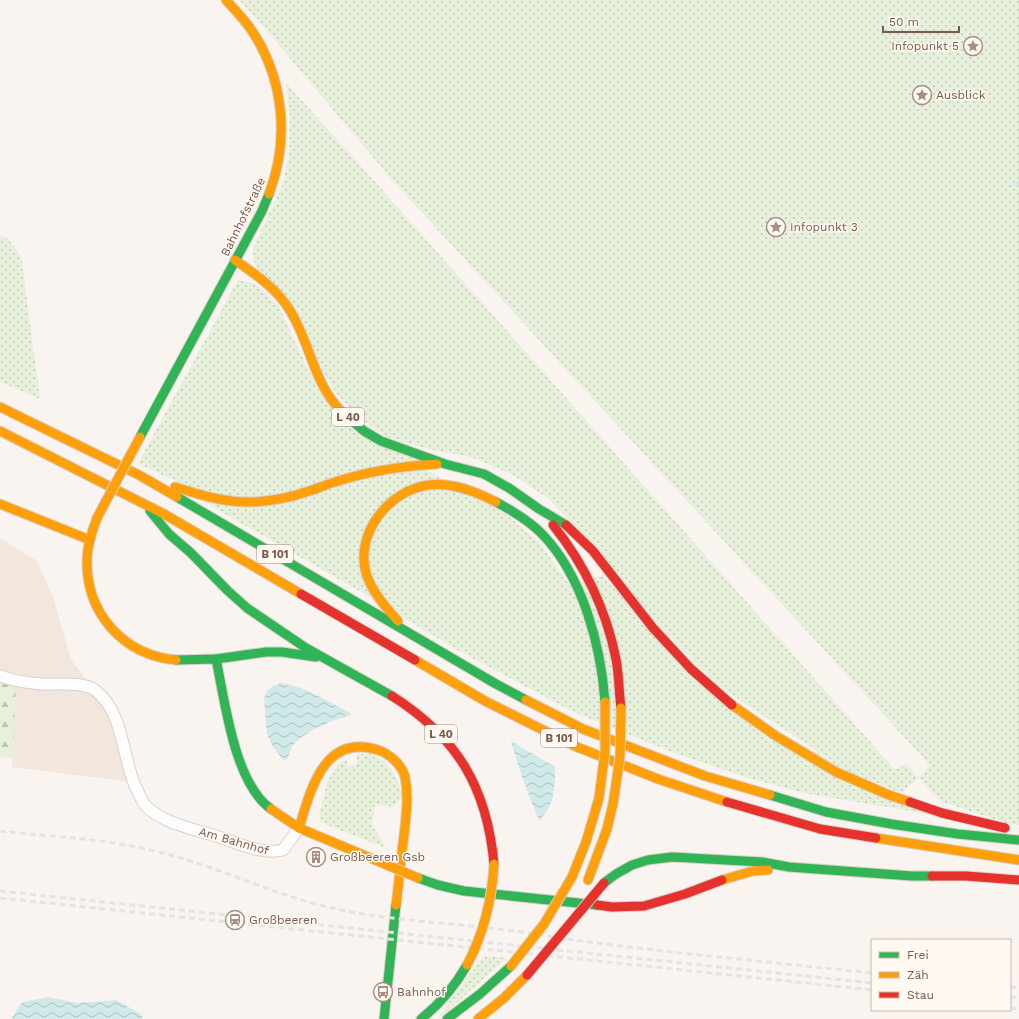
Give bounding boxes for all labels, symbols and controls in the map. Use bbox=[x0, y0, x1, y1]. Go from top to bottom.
scale bar bbox=[883, 8, 959, 34]
text: 50 m bbox=[889, 15, 919, 29]
place icon: Infopunkt 5 bbox=[962, 35, 984, 57]
place label: Infopunkt 5 bbox=[891, 39, 959, 53]
place icon: Ausblick bbox=[911, 84, 933, 106]
place label: Ausblick bbox=[936, 88, 986, 102]
street label: Bahnhofstraße bbox=[218, 175, 268, 259]
place icon: Infopunkt 3 bbox=[765, 216, 787, 238]
place label: Infopunkt 3 bbox=[790, 220, 858, 234]
road number: L 40 bbox=[332, 408, 364, 426]
road number: B 101 bbox=[257, 545, 293, 563]
road number: L 40 bbox=[425, 725, 457, 743]
road number: B 101 bbox=[541, 729, 577, 747]
street label: Am Bahnhof bbox=[197, 824, 271, 858]
building icon: Großbeeren Gsb bbox=[305, 846, 327, 868]
place label: Großbeeren Gsb bbox=[330, 850, 425, 864]
station icon: Großbeeren bbox=[224, 909, 246, 931]
place label: Großbeeren bbox=[249, 913, 317, 927]
legend bbox=[871, 939, 1011, 1011]
text: Frei bbox=[907, 948, 929, 962]
text: Zäh bbox=[907, 968, 929, 982]
bus stop icon: Bahnhof bbox=[372, 981, 394, 1003]
place label: Bahnhof bbox=[397, 985, 446, 999]
text: Stau bbox=[907, 988, 934, 1002]

